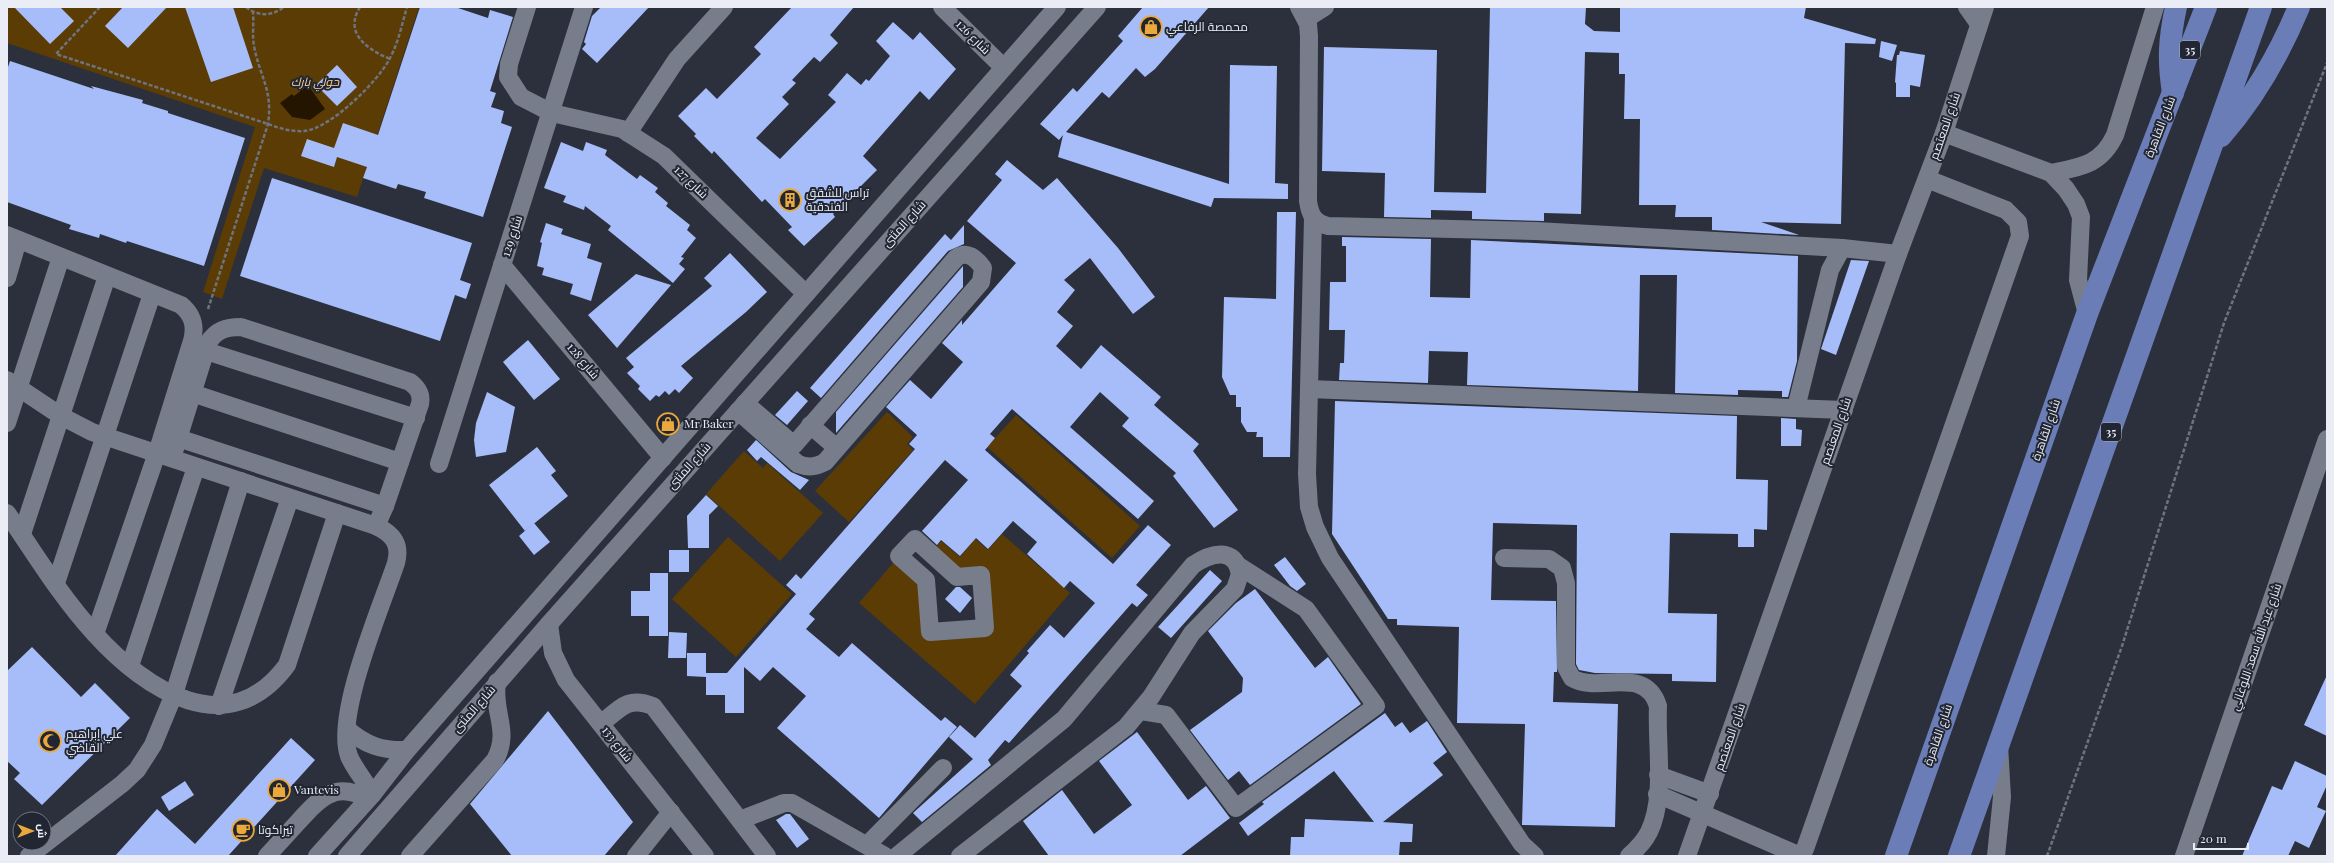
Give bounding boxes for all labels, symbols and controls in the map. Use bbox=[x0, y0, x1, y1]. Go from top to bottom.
shop icon: محمصة الرفاعي bbox=[1138, 14, 1164, 40]
street label: شارع 126 bbox=[952, 16, 994, 58]
place label: محمصة الرفاعي bbox=[1166, 18, 1248, 37]
road number: 35 bbox=[2180, 41, 2200, 59]
park label: حولي بارك bbox=[291, 73, 340, 92]
street label: شارع المعتصم bbox=[1925, 90, 1964, 162]
street label: شارع القاهرة bbox=[2140, 94, 2179, 160]
street label: شارع 127 bbox=[671, 161, 712, 202]
place label: تراس للشقق الفندقية bbox=[806, 184, 870, 214]
building icon: تراس للشقق الفندقية bbox=[777, 187, 803, 213]
street label: شارع المثنى bbox=[878, 196, 929, 251]
street label: شارع 129 bbox=[497, 213, 526, 259]
street label: شارع 128 bbox=[563, 339, 604, 383]
street label: شارع المعتصم bbox=[1816, 395, 1855, 467]
street label: شارع القاهرة bbox=[2027, 397, 2064, 463]
shop icon: Mr Baker bbox=[655, 411, 681, 437]
place label: Mr Baker bbox=[684, 415, 734, 431]
road number: 35 bbox=[2101, 423, 2121, 441]
street label: شارع المثنى bbox=[663, 438, 714, 493]
street label: شارع عبد الله سعد اللوغاني bbox=[2226, 581, 2287, 713]
street label: شارع المثنى bbox=[448, 681, 499, 736]
street label: شارع المعتصم bbox=[1710, 701, 1749, 773]
street label: شارع القاهرة bbox=[1919, 702, 1956, 768]
street label: شارع 133 bbox=[598, 722, 637, 765]
place label: علي إبراهيم القاضي bbox=[66, 725, 123, 758]
mosque icon: علي إبراهيم القاضي bbox=[37, 728, 63, 754]
shop icon: Vantevis bbox=[266, 777, 292, 803]
place label: Vantevis bbox=[293, 781, 339, 797]
north arrow bbox=[12, 811, 52, 851]
cafe icon: تيراكوتا bbox=[230, 817, 256, 843]
place label: تيراكوتا bbox=[258, 821, 294, 837]
text: ش bbox=[35, 824, 50, 838]
scale bar bbox=[2194, 825, 2248, 851]
text: 20 m bbox=[2200, 830, 2227, 846]

